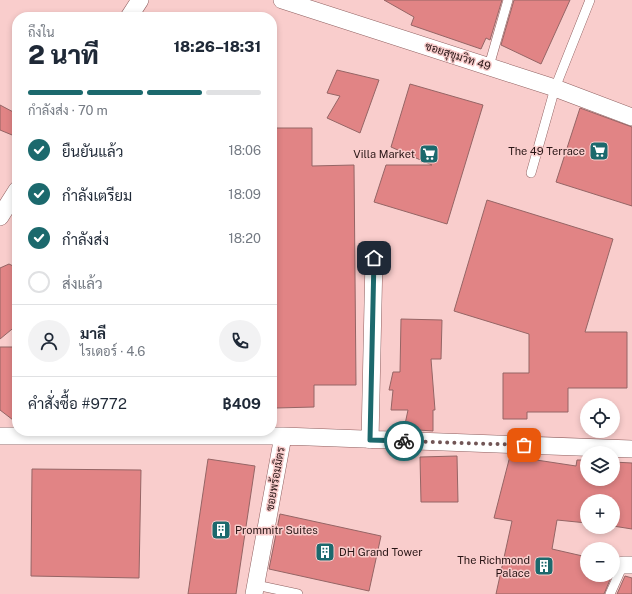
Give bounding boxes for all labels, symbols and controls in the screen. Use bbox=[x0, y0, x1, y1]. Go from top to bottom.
text: ถึงใน bbox=[28, 25, 55, 40]
text: 18:26–18:31 bbox=[174, 38, 261, 55]
text: 2 นาที bbox=[28, 39, 99, 70]
street label: ซอยสุขุมวิท 49 bbox=[423, 40, 493, 75]
text: กำลังส่ง · 70 m bbox=[28, 103, 108, 118]
icon: check bbox=[28, 139, 50, 161]
supermarket icon: The 49 Terrace bbox=[588, 140, 610, 162]
text: ยืนยันแล้ว bbox=[62, 143, 123, 160]
text: 18:06 bbox=[228, 143, 261, 158]
supermarket icon: Villa Market bbox=[418, 143, 440, 165]
place label: The 49 Terrace bbox=[508, 145, 585, 157]
place label: Villa Market bbox=[353, 148, 415, 160]
icon: check bbox=[28, 183, 50, 205]
text: กำลังเตรียม bbox=[62, 187, 132, 204]
text: 18:09 bbox=[228, 187, 261, 202]
icon: check bbox=[28, 227, 50, 249]
text: กำลังส่ง bbox=[62, 231, 109, 248]
text: 18:20 bbox=[228, 231, 261, 246]
pin bbox=[357, 241, 391, 275]
icon: home bbox=[363, 247, 385, 269]
text: ส่งแล้ว bbox=[62, 275, 103, 292]
button: person bbox=[28, 320, 70, 362]
button: phone bbox=[219, 320, 261, 362]
text: มาลี bbox=[80, 325, 106, 342]
text: ไรเดอร์ · 4.6 bbox=[80, 344, 145, 359]
text: คำสั่งซื้อ #9772 bbox=[28, 395, 127, 412]
text: ฿409 bbox=[223, 395, 261, 412]
map controls bbox=[580, 398, 620, 582]
button: locate bbox=[580, 398, 620, 438]
courier bbox=[384, 421, 424, 461]
pin bbox=[507, 428, 541, 462]
icon: bike bbox=[393, 430, 415, 452]
icon: bag bbox=[513, 434, 535, 456]
street label: ซอยพร้อมมิตร bbox=[262, 446, 287, 512]
button: layers bbox=[580, 446, 620, 486]
button: + bbox=[580, 494, 620, 534]
building icon: Prommitr Suites bbox=[210, 519, 232, 541]
place label: Prommitr Suites bbox=[235, 524, 318, 536]
building icon: DH Grand Tower bbox=[314, 541, 336, 563]
button: − bbox=[580, 542, 620, 582]
place label: DH Grand Tower bbox=[339, 546, 422, 558]
place label: The Richmond Palace bbox=[457, 554, 530, 579]
building icon: The Richmond Palace bbox=[533, 555, 555, 577]

